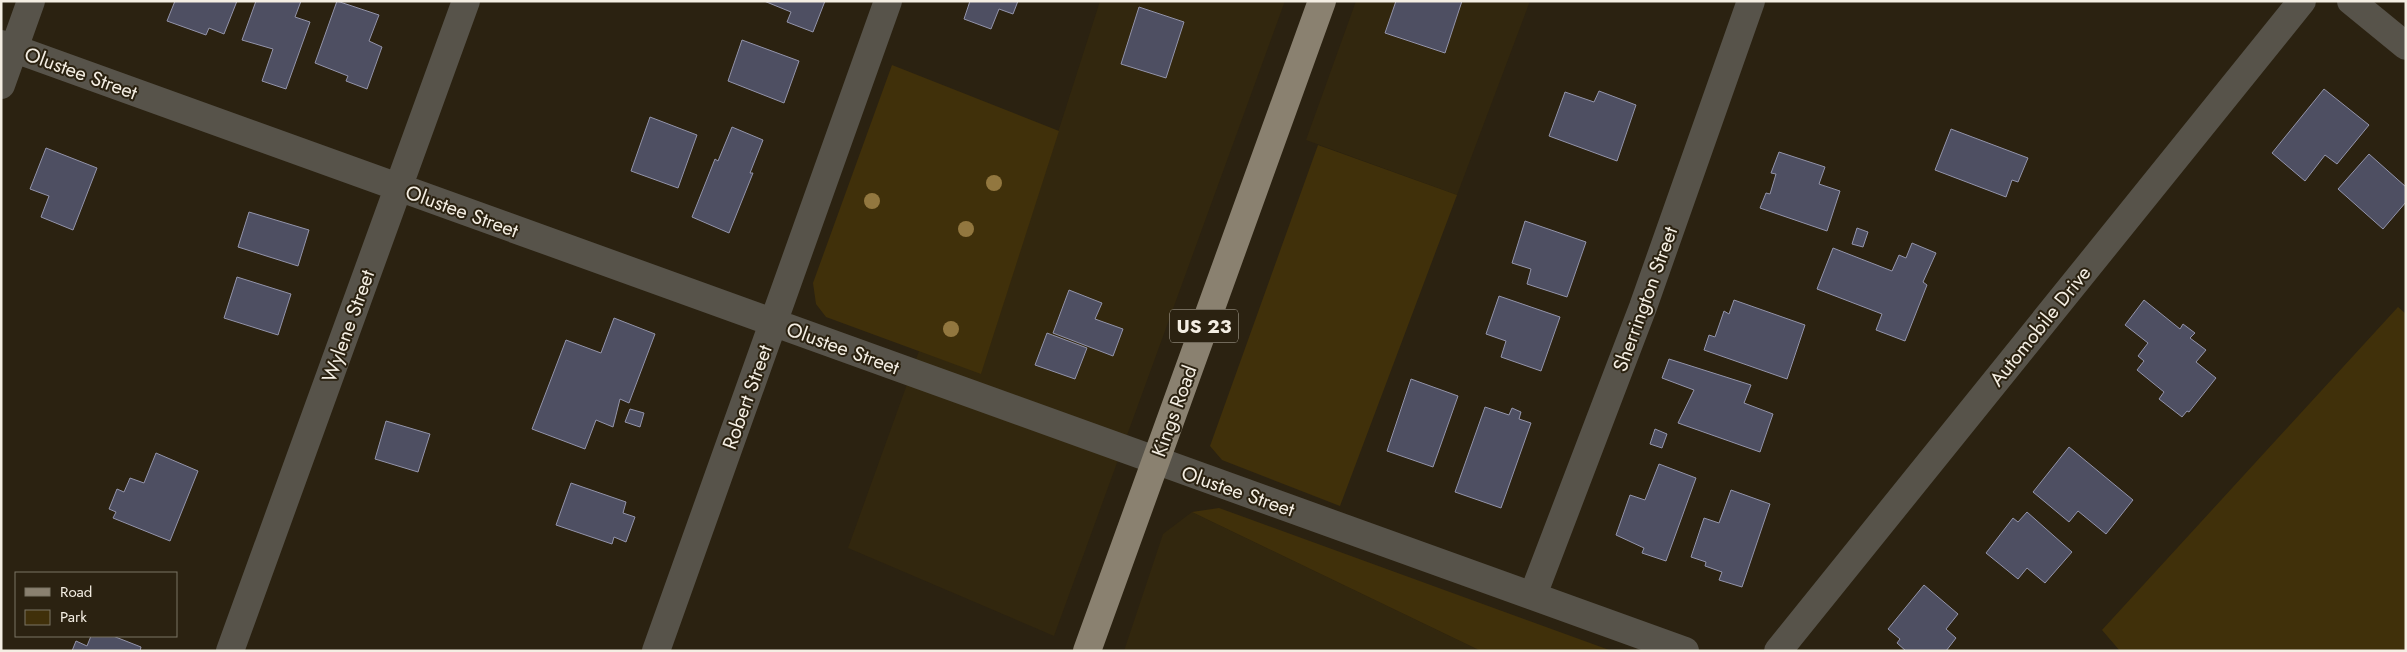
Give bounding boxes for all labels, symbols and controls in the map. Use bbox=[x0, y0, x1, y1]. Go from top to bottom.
street label: Olustee Street bbox=[20, 40, 141, 107]
street label: Olustee Street bbox=[401, 178, 522, 245]
street label: Sherrington Street bbox=[1606, 222, 1685, 376]
street label: Automobile Drive bbox=[1983, 260, 2098, 393]
street label: Wylene Street bbox=[315, 266, 382, 387]
road number: US 23 bbox=[1170, 310, 1238, 342]
street label: Olustee Street bbox=[782, 315, 903, 382]
street label: Robert Street bbox=[715, 341, 780, 453]
street label: Kings Road bbox=[1144, 361, 1204, 461]
street label: Olustee Street bbox=[1177, 459, 1299, 524]
legend bbox=[15, 572, 178, 637]
text: Road bbox=[60, 581, 92, 603]
text: Park bbox=[60, 606, 87, 628]

